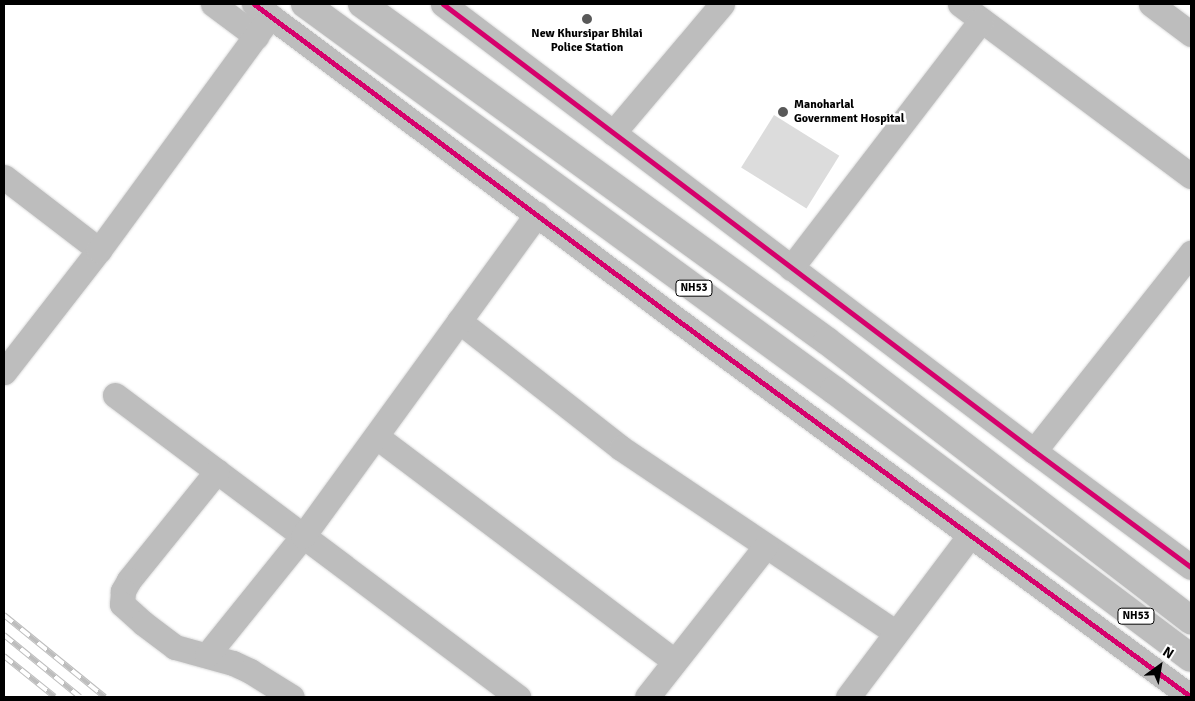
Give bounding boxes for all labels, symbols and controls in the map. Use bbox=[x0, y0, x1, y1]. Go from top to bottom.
marker: New Khursipar Bhilai Police Station bbox=[581, 13, 593, 25]
place label: New Khursipar Bhilai Police Station bbox=[531, 27, 643, 55]
place label: Manoharlal Government Hospital bbox=[794, 98, 905, 126]
marker: Manoharlal Government Hospital bbox=[776, 105, 790, 119]
road number: NH53 bbox=[675, 280, 713, 296]
road number: NH53 bbox=[1117, 608, 1155, 624]
north arrow bbox=[1135, 641, 1185, 691]
text: N bbox=[1160, 643, 1177, 663]

